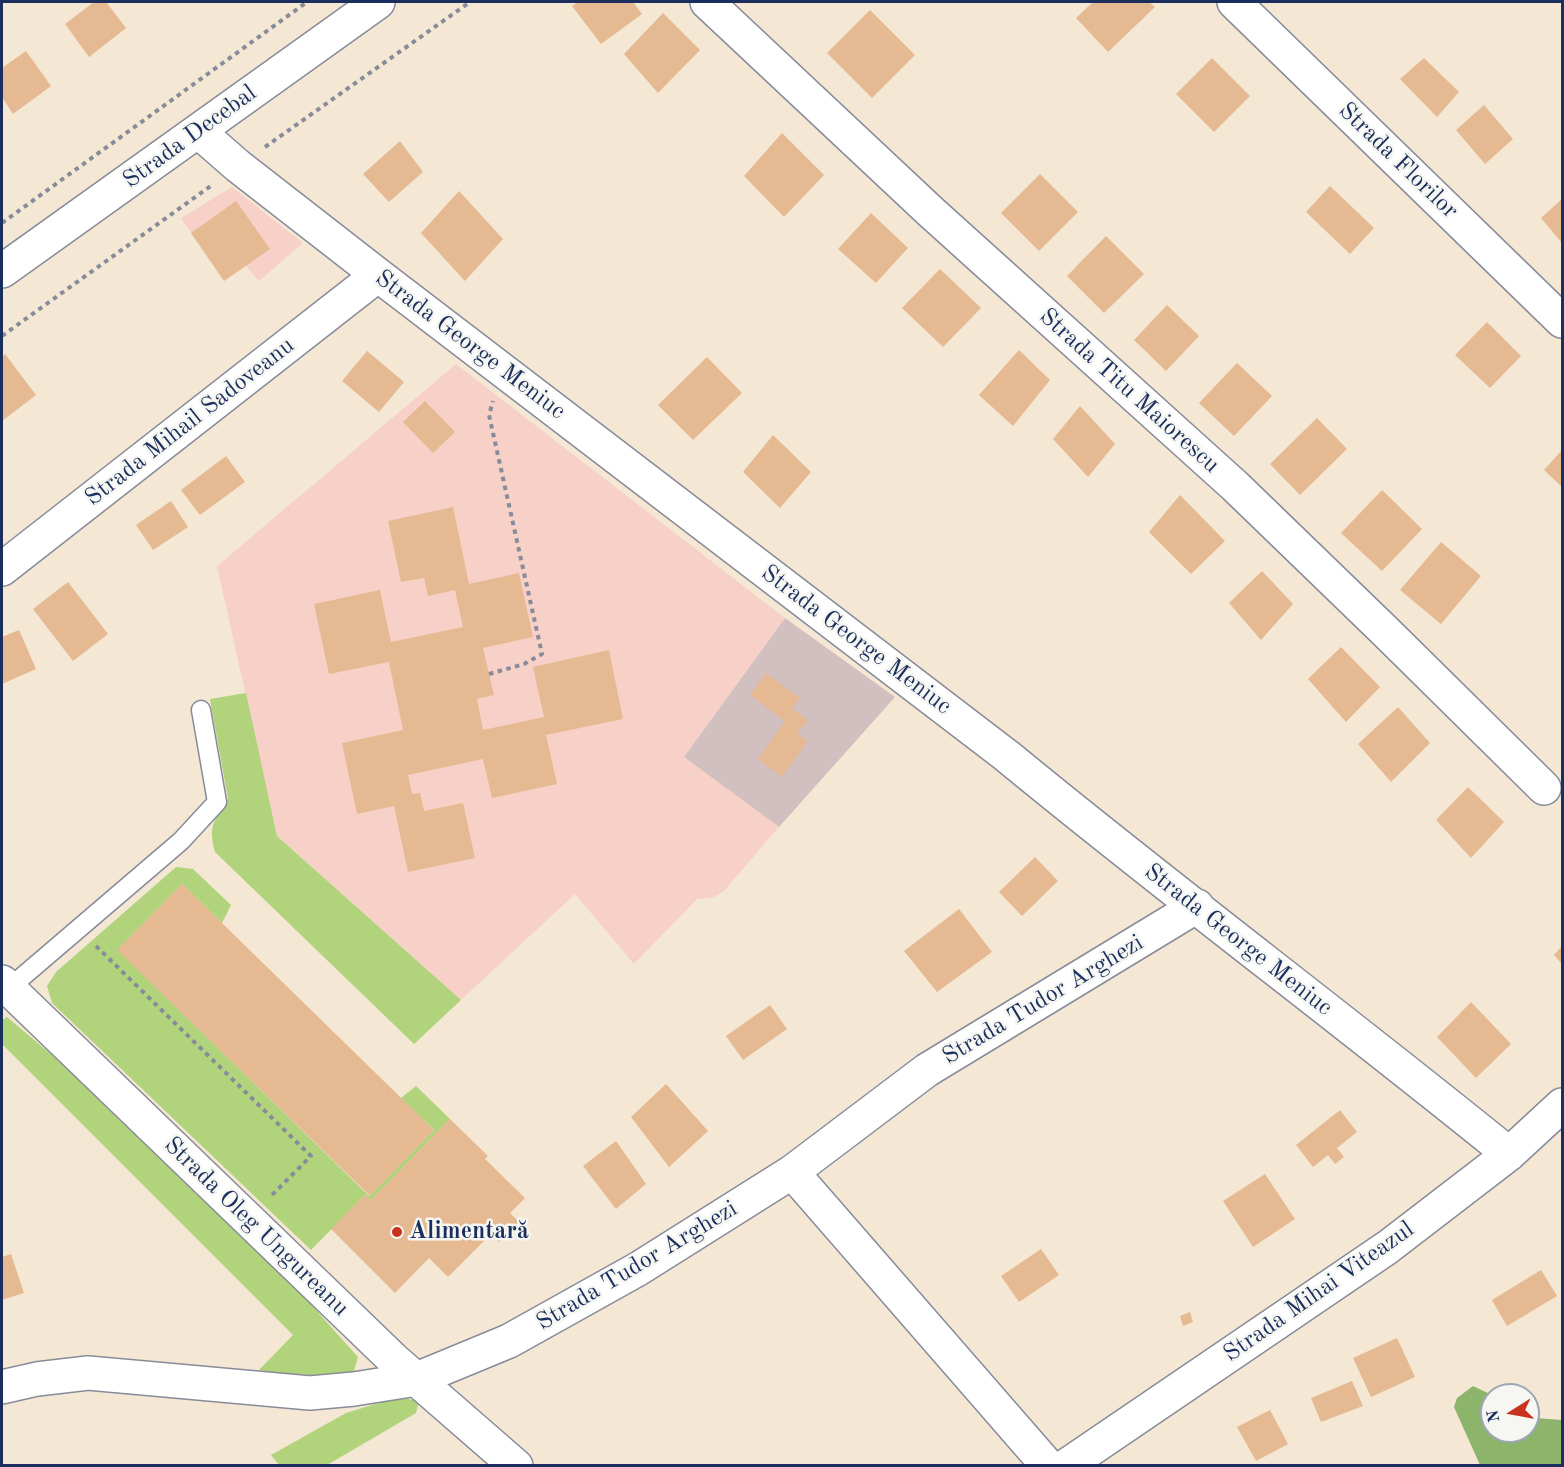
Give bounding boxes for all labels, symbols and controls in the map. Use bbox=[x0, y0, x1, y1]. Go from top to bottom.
street label: Strada Decebal bbox=[118, 79, 262, 195]
street label: Strada Florilor bbox=[1332, 97, 1464, 225]
street label: Strada George Meniuc bbox=[369, 264, 571, 426]
street label: Strada Titu Maiorescu bbox=[1033, 302, 1225, 480]
street label: Strada Mihail Sadoveanu bbox=[80, 331, 300, 513]
street label: Strada George Meniuc bbox=[755, 559, 957, 721]
street label: Strada George Meniuc bbox=[1138, 858, 1338, 1022]
street label: Strada Tudor Arghezi bbox=[937, 929, 1149, 1071]
street label: Strada Oleg Ungureanu bbox=[158, 1131, 354, 1323]
street label: Strada Tudor Arghezi bbox=[531, 1195, 743, 1337]
street label: Strada Mihai Viteazul bbox=[1218, 1215, 1420, 1369]
place label: Alimentară bbox=[409, 1218, 529, 1246]
marker: Alimentară bbox=[390, 1225, 404, 1239]
north arrow bbox=[1480, 1383, 1540, 1443]
text: N bbox=[1485, 1409, 1503, 1424]

